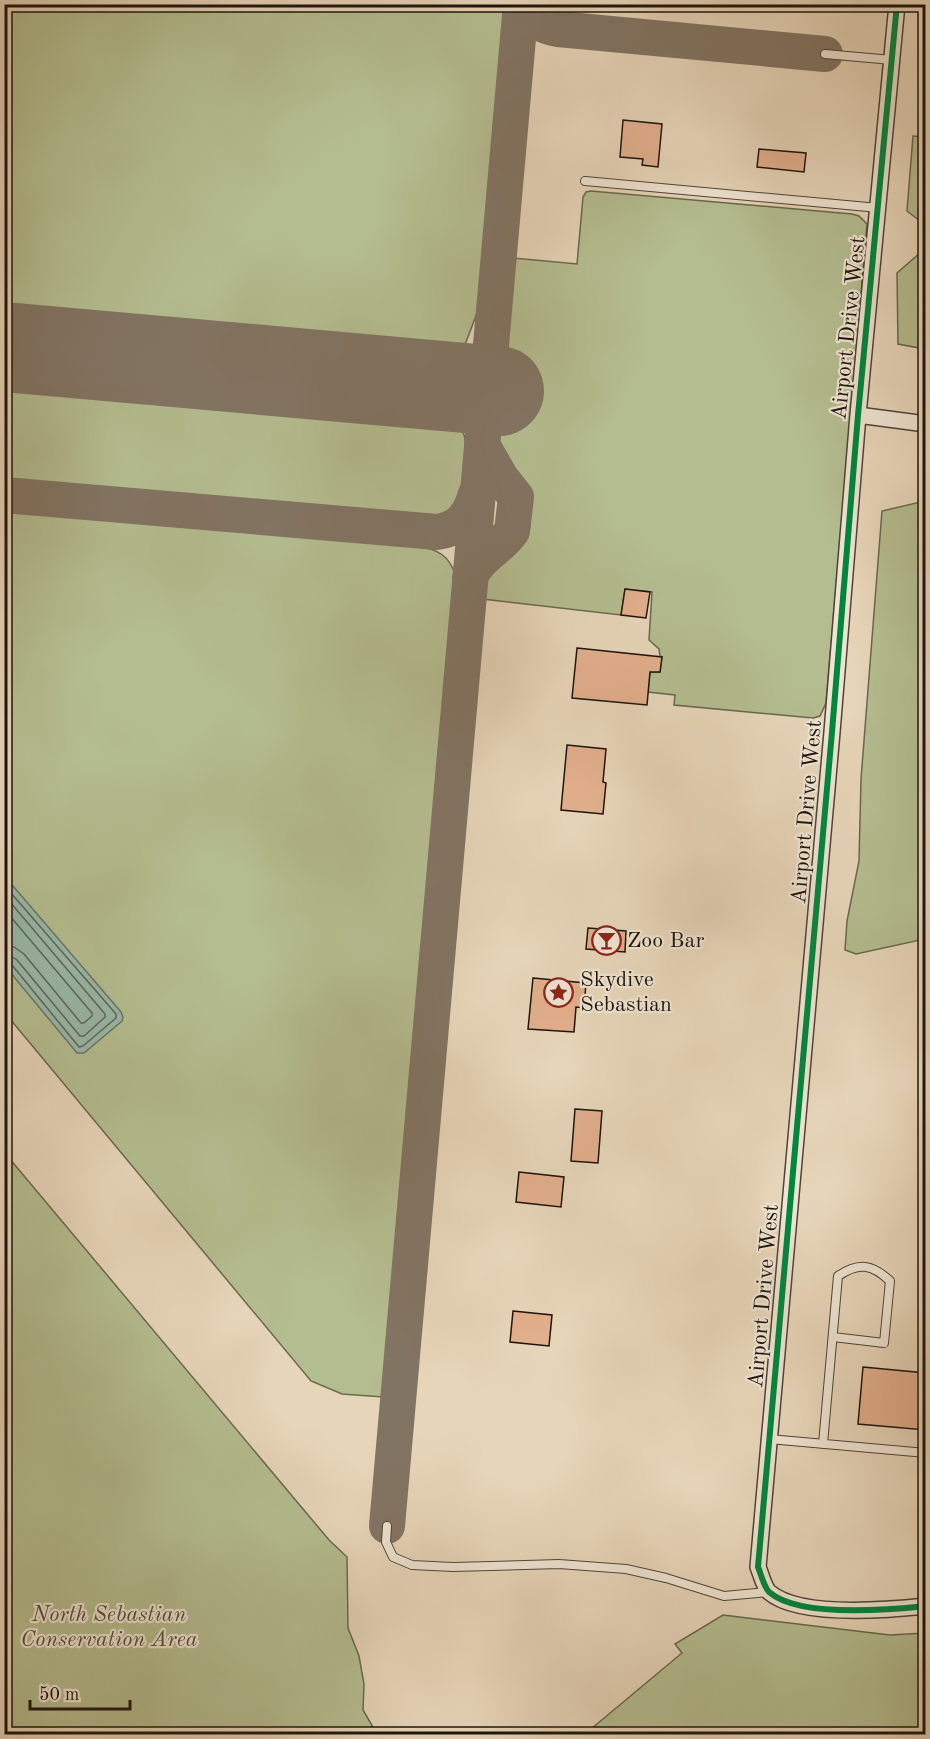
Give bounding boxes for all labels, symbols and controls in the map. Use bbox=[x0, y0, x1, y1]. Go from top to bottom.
street label: Airport Drive West bbox=[828, 235, 870, 421]
street label: Airport Drive West bbox=[788, 719, 826, 905]
bar icon: Zoo Bar bbox=[590, 925, 622, 957]
place label: Zoo Bar bbox=[627, 930, 704, 952]
place label: Skydive Sebastian bbox=[580, 969, 672, 1016]
place icon: Skydive Sebastian bbox=[543, 977, 575, 1009]
street label: Airport Drive West bbox=[745, 1203, 783, 1389]
park label: North Sebastian Conservation Area bbox=[21, 1604, 198, 1651]
scale bar bbox=[30, 1673, 130, 1711]
text: 50 m bbox=[39, 1686, 79, 1704]

